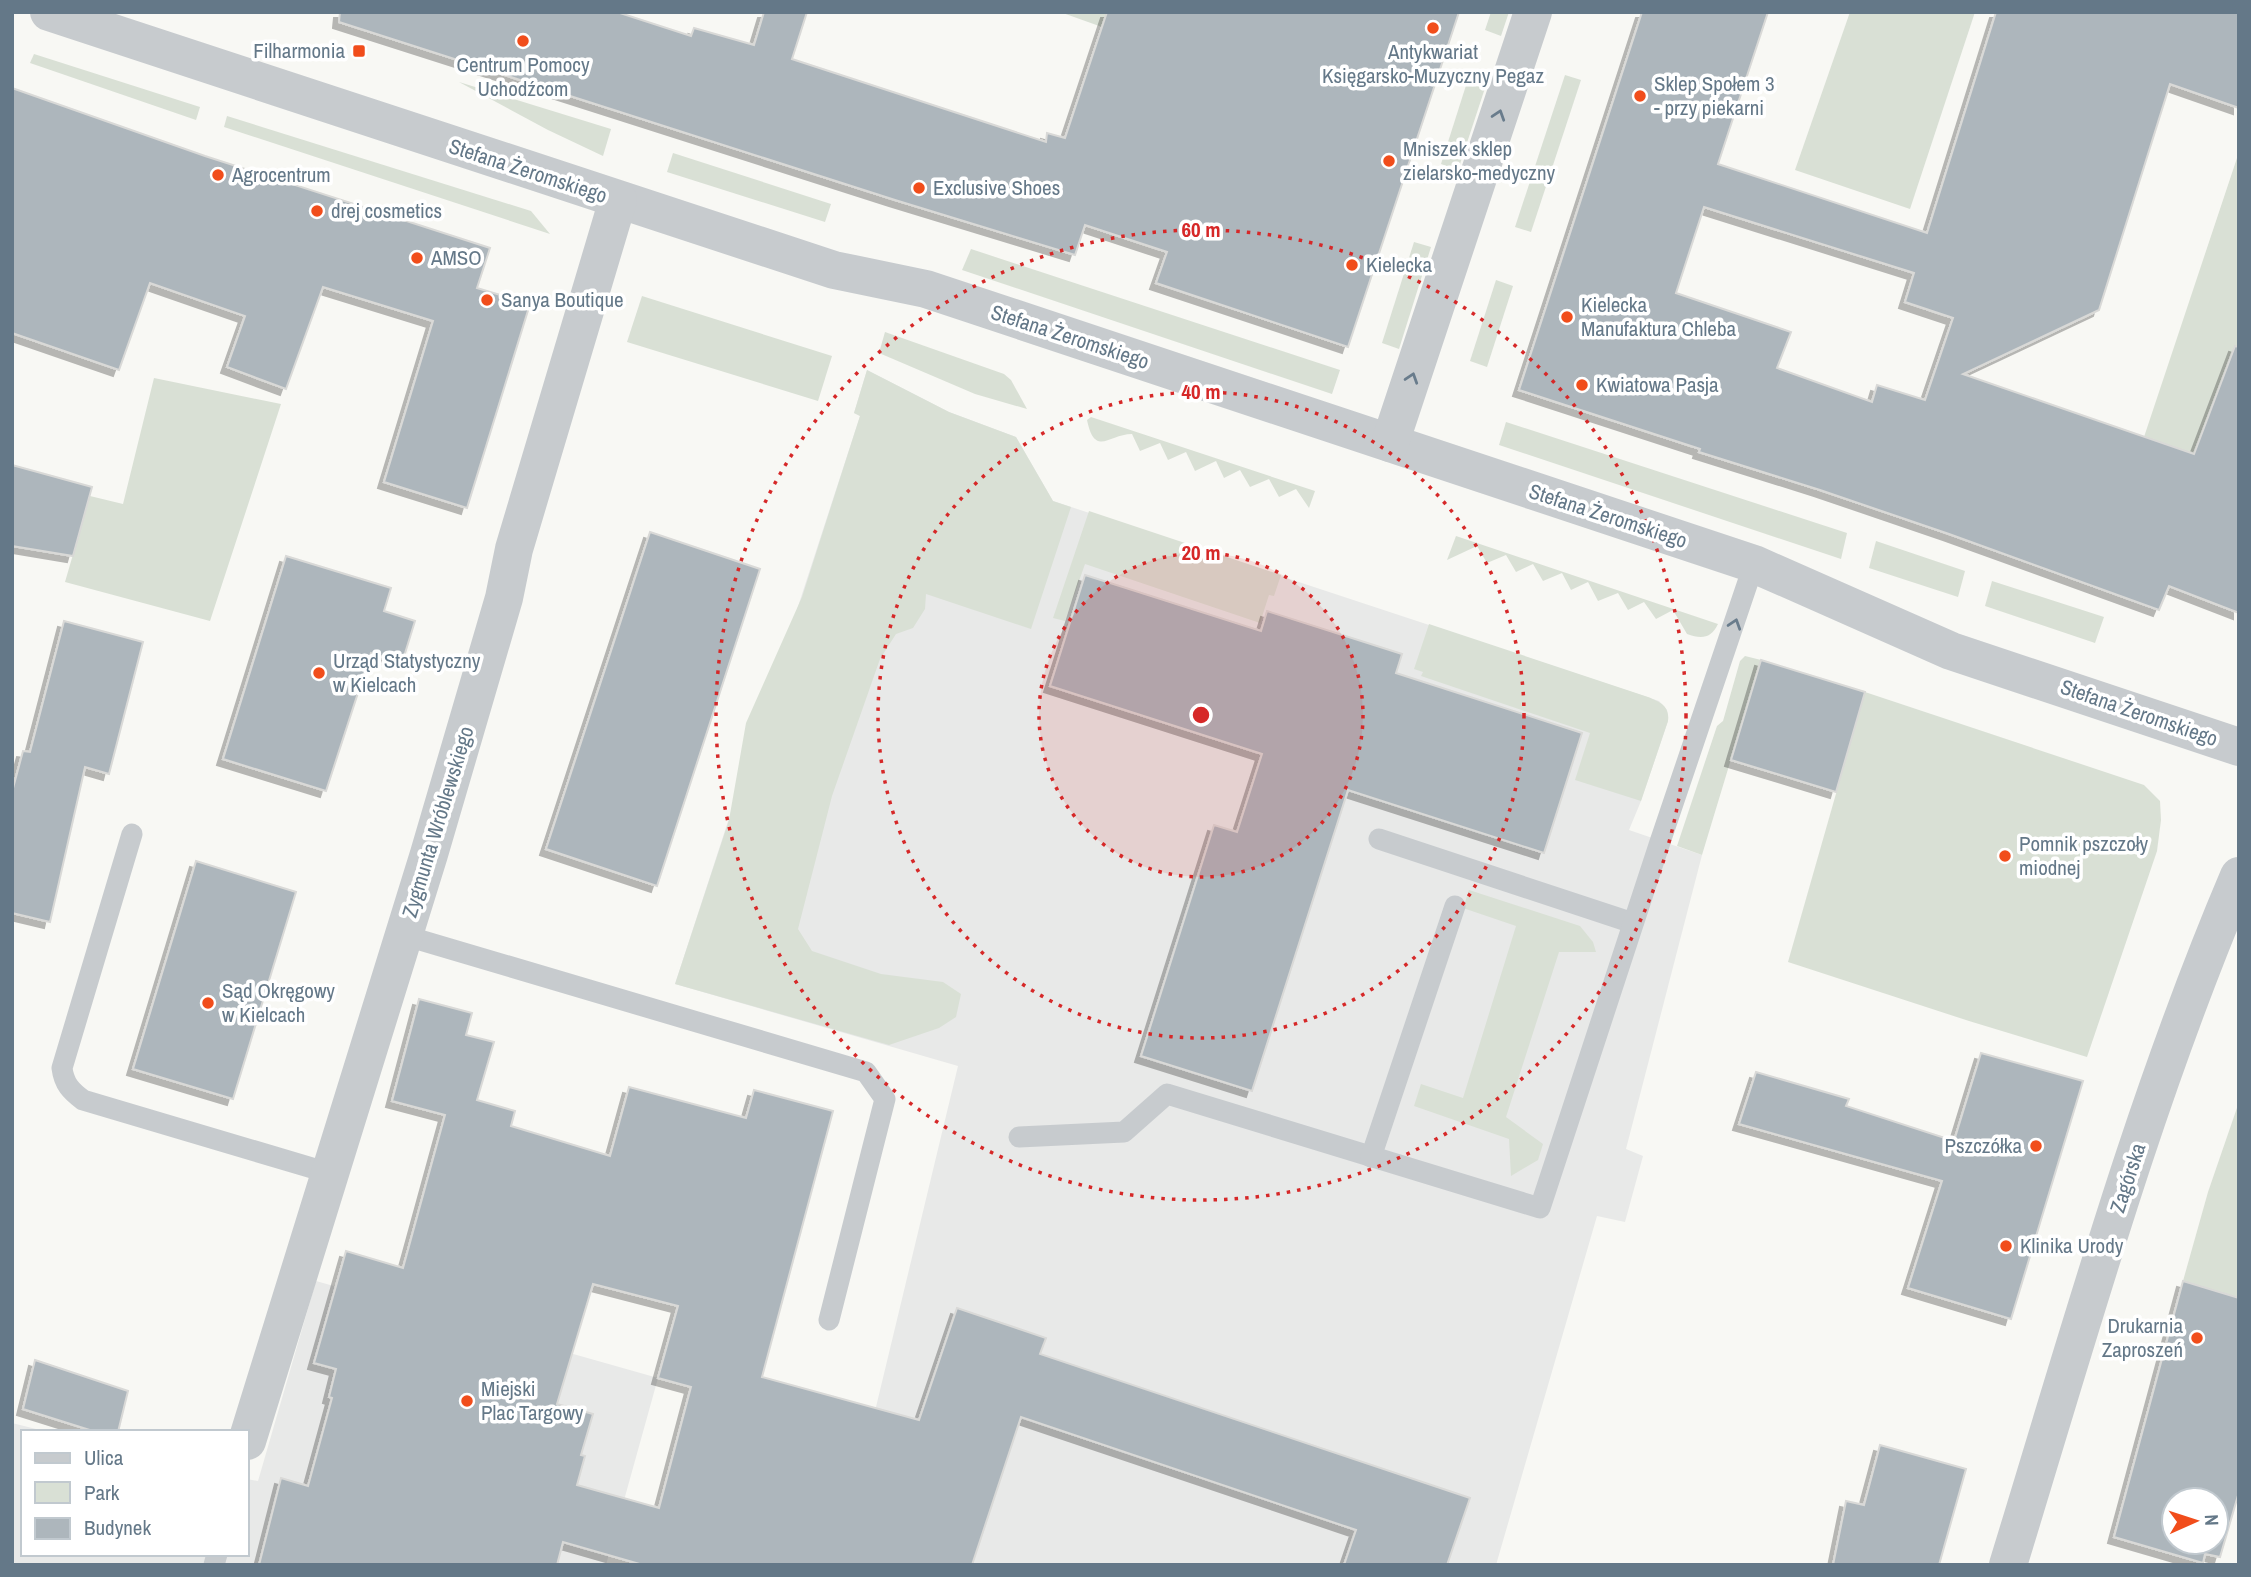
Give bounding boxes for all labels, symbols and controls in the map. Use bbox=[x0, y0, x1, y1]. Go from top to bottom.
marker: Antykwariat Księgarsko-Muzyczny Pegaz bbox=[1425, 20, 1441, 36]
marker: Centrum Pomocy Uchodźcom bbox=[515, 33, 531, 49]
place label: Filharmonia bbox=[253, 36, 345, 65]
place label: Antykwariat Księgarsko-Muzyczny Pegaz bbox=[1322, 37, 1544, 90]
marker: Filharmonia bbox=[351, 43, 367, 59]
place label: Centrum Pomocy Uchodźcom bbox=[456, 50, 590, 103]
place label: Sklep Społem 3 - przy piekarni bbox=[1654, 69, 1775, 122]
marker: Sklep Społem 3 - przy piekarni bbox=[1632, 88, 1648, 104]
one-way arrow bbox=[1490, 110, 1505, 122]
street label: Stefana Żeromskiego bbox=[445, 131, 611, 210]
place label: Mniszek sklep zielarsko-medyczny bbox=[1403, 134, 1556, 187]
marker: Mniszek sklep zielarsko-medyczny bbox=[1381, 153, 1397, 169]
place label: Agrocentrum bbox=[231, 160, 331, 189]
marker: Agrocentrum bbox=[210, 167, 226, 183]
place label: Exclusive Shoes bbox=[933, 173, 1060, 202]
marker: Exclusive Shoes bbox=[911, 180, 927, 196]
place label: drej cosmetics bbox=[331, 196, 442, 225]
marker: drej cosmetics bbox=[309, 203, 325, 219]
text: 60 m bbox=[1181, 215, 1221, 244]
place label: AMSO bbox=[430, 243, 482, 272]
marker: AMSO bbox=[409, 250, 425, 266]
place label: Kielecka bbox=[1366, 250, 1432, 279]
marker: Kielecka bbox=[1344, 257, 1360, 273]
place label: Sanya Boutique bbox=[501, 285, 624, 314]
place label: Kielecka Manufaktura Chleba bbox=[1581, 290, 1736, 343]
marker: Sanya Boutique bbox=[479, 292, 495, 308]
street label: Stefana Żeromskiego bbox=[987, 297, 1153, 376]
marker: Kielecka Manufaktura Chleba bbox=[1559, 309, 1575, 325]
place label: Kwiatowa Pasja bbox=[1596, 370, 1719, 399]
one-way arrow bbox=[1404, 372, 1418, 384]
text: 40 m bbox=[1181, 377, 1221, 406]
marker: Kwiatowa Pasja bbox=[1574, 377, 1590, 393]
street label: Stefana Żeromskiego bbox=[1525, 476, 1691, 555]
text: 20 m bbox=[1181, 538, 1221, 567]
one-way arrow bbox=[1727, 619, 1741, 631]
place label: Urząd Statystyczny w Kielcach bbox=[333, 646, 481, 699]
marker: Urząd Statystyczny w Kielcach bbox=[311, 665, 327, 681]
street label: Stefana Żeromskiego bbox=[2057, 672, 2222, 753]
centre of rings bbox=[1189, 703, 1213, 727]
street label: Zygmunta Wróblewskiego bbox=[395, 723, 480, 921]
place label: Pomnik pszczoły miodnej bbox=[2019, 829, 2149, 882]
marker: Pomnik pszczoły miodnej bbox=[1997, 848, 2013, 864]
place label: Sąd Okręgowy w Kielcach bbox=[222, 976, 335, 1029]
marker: Sąd Okręgowy w Kielcach bbox=[200, 995, 216, 1011]
place label: Pszczółka bbox=[1944, 1131, 2022, 1160]
marker: Pszczółka bbox=[2028, 1138, 2044, 1154]
street label: Zagórska bbox=[2103, 1139, 2153, 1216]
place label: Klinika Urody bbox=[2020, 1231, 2124, 1260]
marker: Klinika Urody bbox=[1998, 1238, 2014, 1254]
place label: Drukarnia Zaproszeń bbox=[2102, 1311, 2183, 1364]
marker: Drukarnia Zaproszeń bbox=[2189, 1330, 2205, 1346]
place label: Miejski Plac Targowy bbox=[481, 1374, 584, 1427]
marker: Miejski Plac Targowy bbox=[459, 1393, 475, 1409]
legend bbox=[21, 1430, 248, 1556]
text: Ulica bbox=[84, 1443, 124, 1472]
text: Park bbox=[84, 1478, 120, 1507]
north arrow bbox=[2160, 1486, 2230, 1556]
text: Budynek bbox=[84, 1513, 151, 1542]
text: N bbox=[2199, 1514, 2225, 1526]

